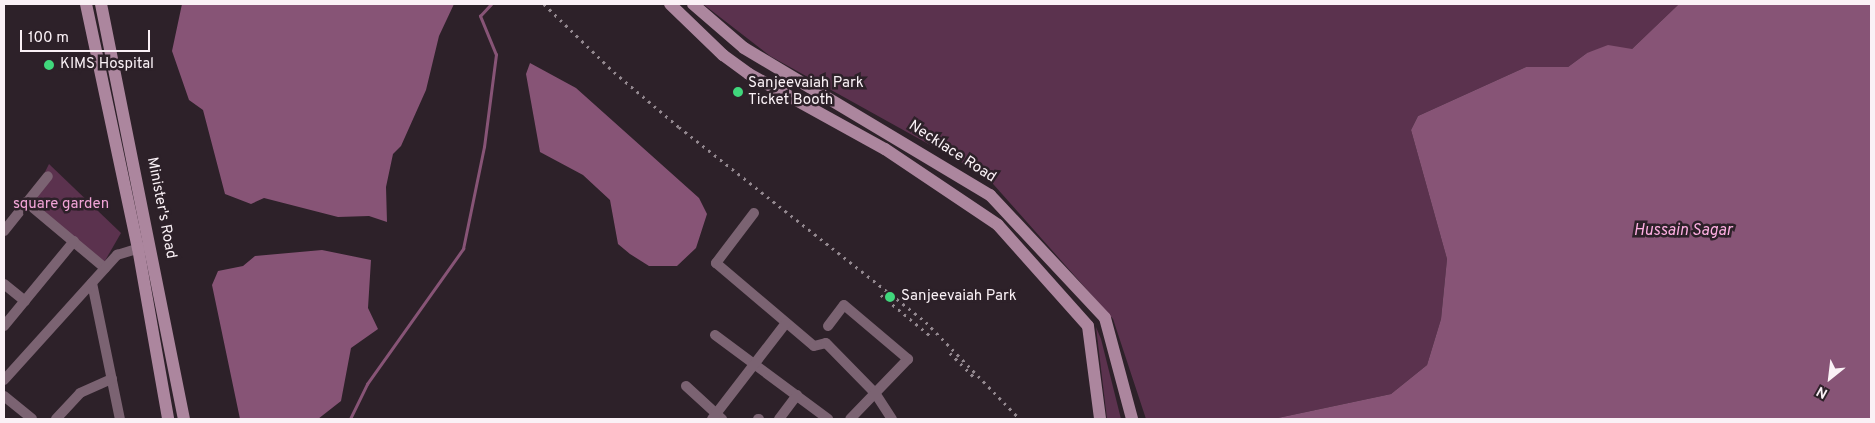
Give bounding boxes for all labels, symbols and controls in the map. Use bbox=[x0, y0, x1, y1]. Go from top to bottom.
scale bar bbox=[22, 20, 152, 52]
text: 100 m bbox=[28, 29, 69, 48]
place label: KIMS Hospital bbox=[60, 56, 154, 74]
marker: KIMS Hospital bbox=[42, 58, 56, 72]
place label: Sanjeevaiah Park Ticket Booth bbox=[748, 74, 864, 109]
marker: Sanjeevaiah Park Ticket Booth bbox=[732, 86, 744, 98]
street label: Necklace Road bbox=[905, 117, 999, 187]
street label: Minister's Road bbox=[142, 156, 180, 260]
park label: square garden bbox=[13, 196, 109, 214]
water label: Hussain Sagar bbox=[1634, 221, 1732, 241]
place label: Sanjeevaiah Park bbox=[901, 288, 1017, 306]
marker: Sanjeevaiah Park bbox=[883, 290, 897, 304]
north arrow bbox=[1805, 353, 1855, 403]
text: N bbox=[1814, 382, 1831, 401]

